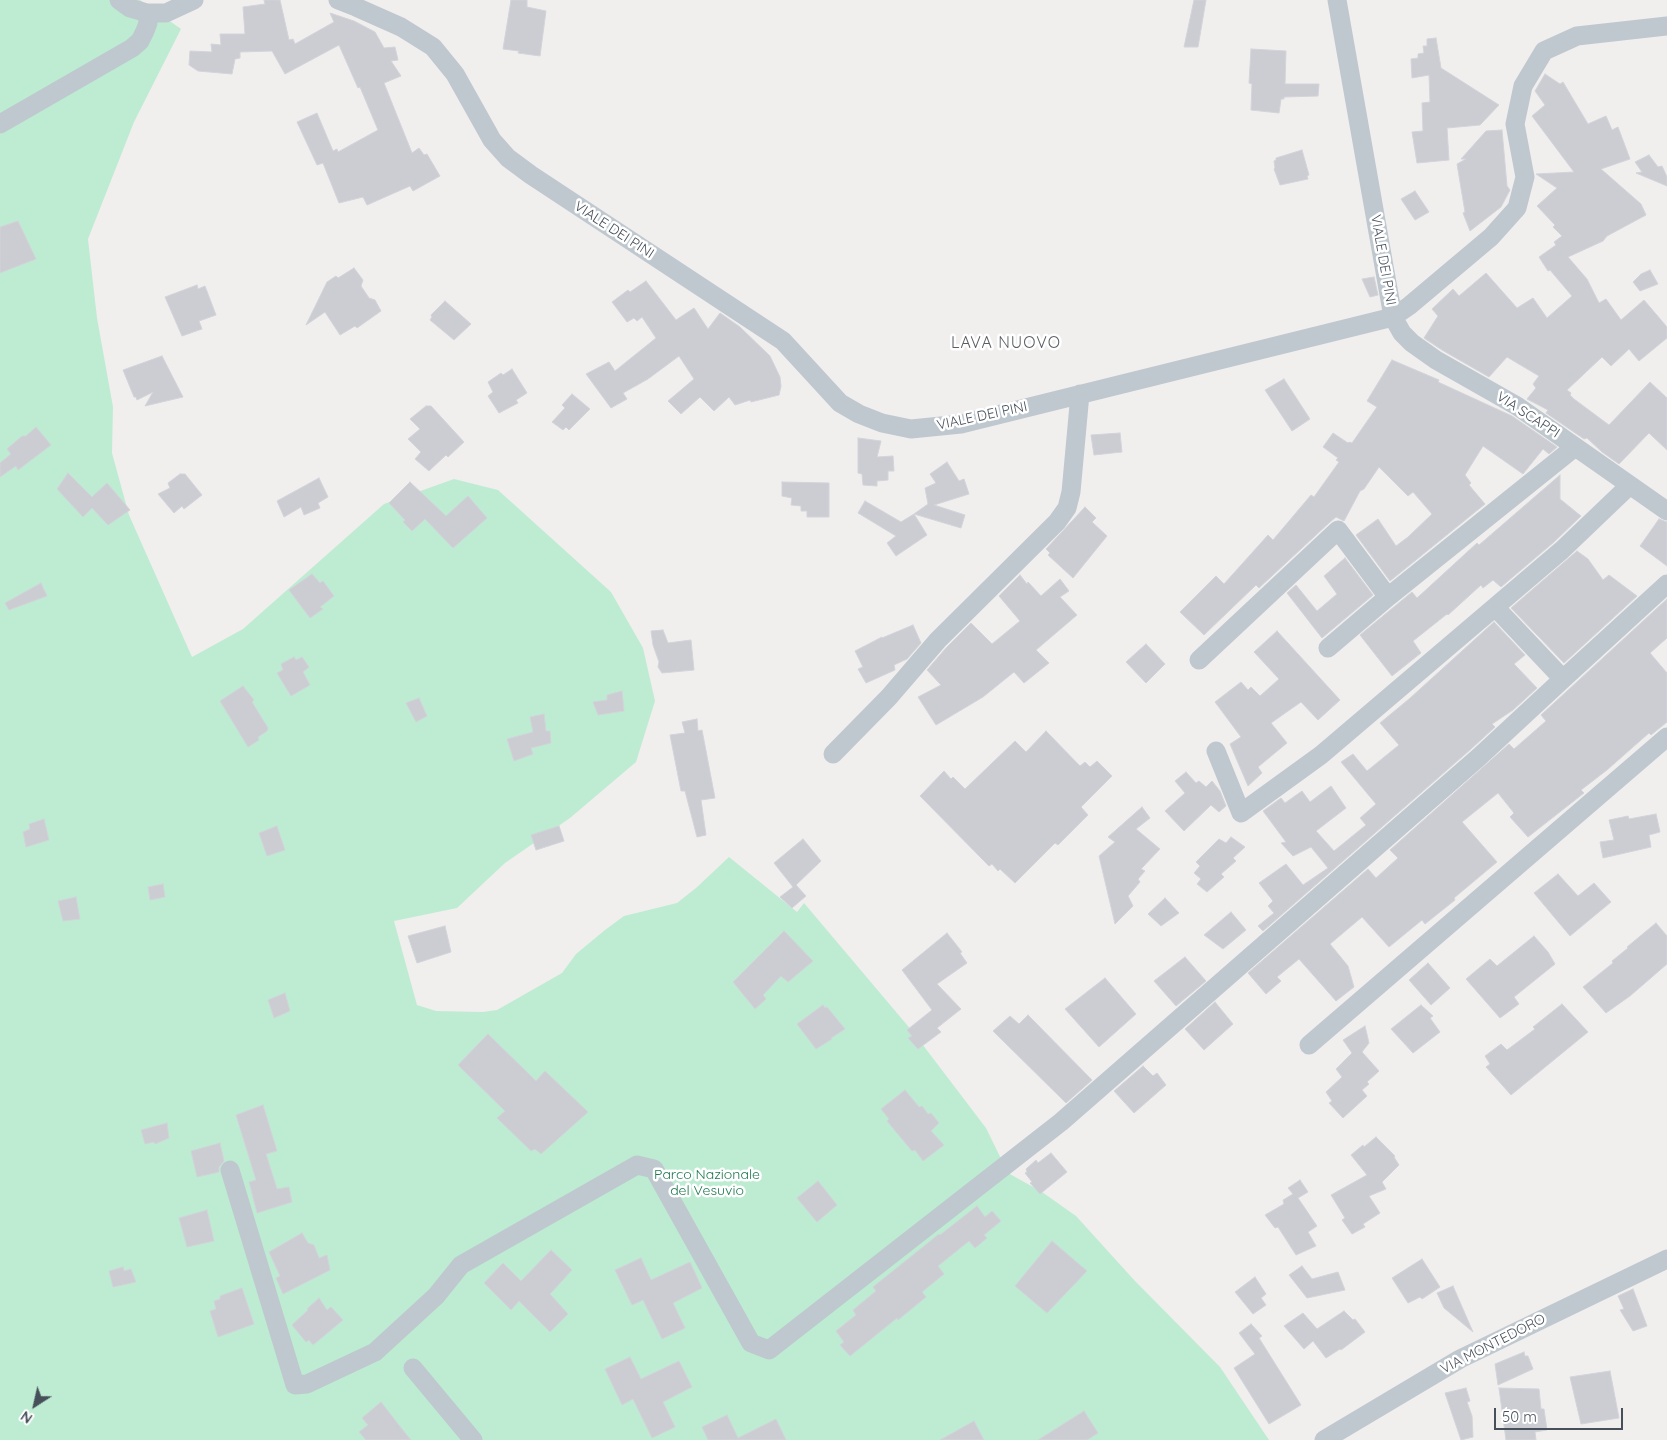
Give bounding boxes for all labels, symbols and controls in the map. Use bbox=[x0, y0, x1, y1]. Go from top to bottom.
street label: VIALE DEI PINI bbox=[571, 198, 657, 262]
street label: VIALE DEI PINI bbox=[1367, 213, 1399, 307]
district label: LAVA NUOVO bbox=[950, 333, 1062, 353]
street label: VIA SCAPPI bbox=[1493, 388, 1563, 442]
street label: VIALE DEI PINI bbox=[935, 398, 1029, 434]
park label: Parco Nazionale del Vesuvio bbox=[654, 1167, 760, 1200]
street label: VIA MONTEDORO bbox=[1438, 1310, 1548, 1378]
north arrow bbox=[10, 1380, 60, 1430]
scale bar bbox=[1497, 1398, 1626, 1430]
text: N bbox=[17, 1407, 36, 1428]
text: 50 m bbox=[1502, 1407, 1537, 1426]

